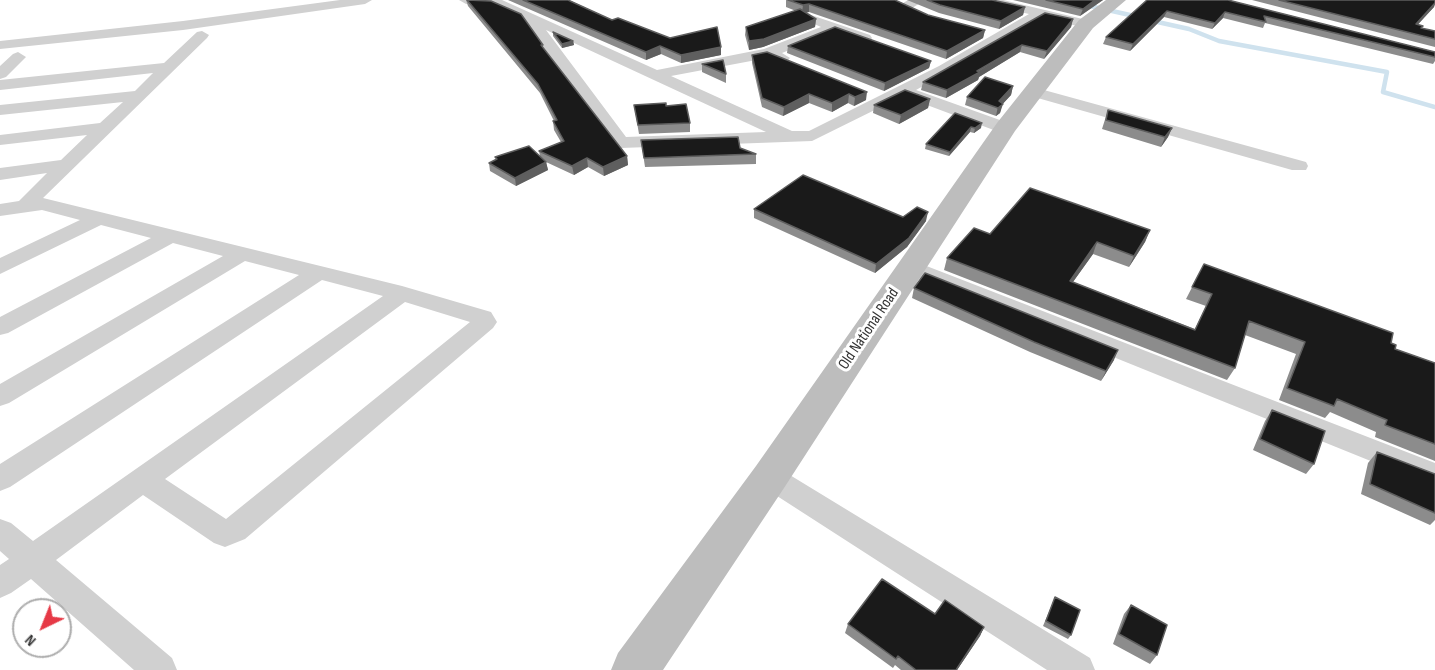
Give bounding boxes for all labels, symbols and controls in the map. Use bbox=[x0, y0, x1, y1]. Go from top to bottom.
street label: Old National Road bbox=[835, 285, 903, 373]
north arrow bbox=[12, 598, 72, 658]
text: N bbox=[21, 630, 40, 650]

